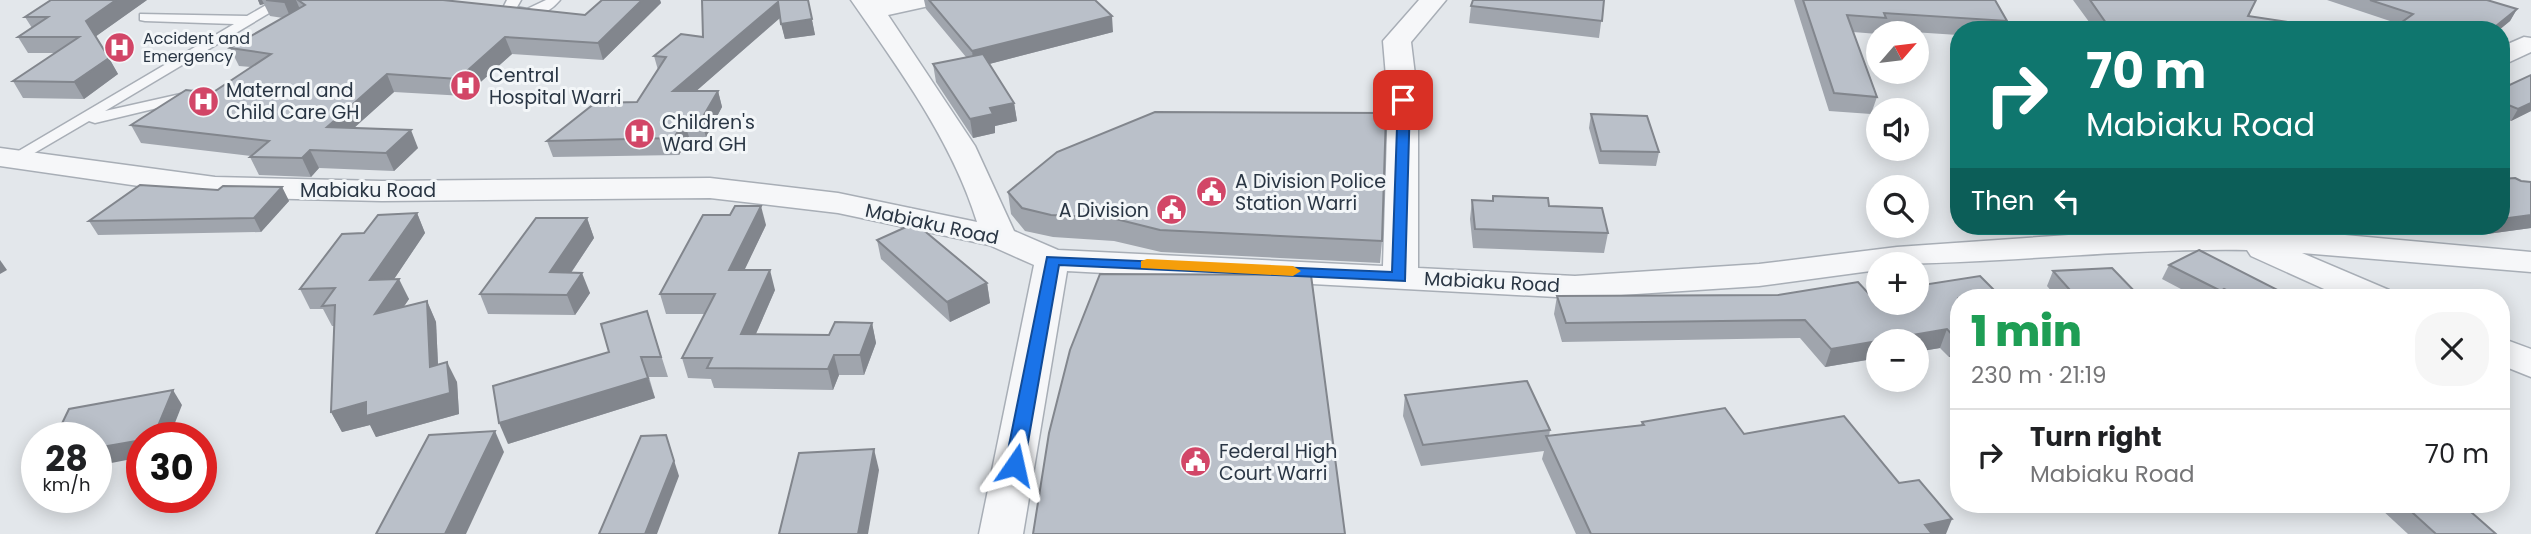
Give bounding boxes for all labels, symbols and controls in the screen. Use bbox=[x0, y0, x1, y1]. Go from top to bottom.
north arrow bbox=[1866, 21, 1928, 84]
map controls bbox=[1866, 21, 1929, 392]
place label: Accident and Emergency bbox=[143, 27, 250, 68]
hospital icon: Accident and Emergency bbox=[103, 30, 137, 64]
text: 70 m bbox=[2086, 37, 2206, 105]
icon: right bbox=[1971, 49, 2062, 140]
place label: Central Hospital Warri bbox=[489, 62, 622, 111]
hospital icon: Central Hospital Warri bbox=[449, 69, 483, 103]
pin bbox=[1373, 70, 1433, 130]
place label: Maternal and Child Care GH bbox=[226, 77, 359, 126]
icon: arrive bbox=[1384, 81, 1422, 119]
hospital icon: Maternal and Child Care GH bbox=[186, 84, 220, 118]
button: sound bbox=[1866, 98, 1929, 161]
text: Mabiaku Road bbox=[2086, 102, 2315, 147]
place label: Children's Ward GH bbox=[662, 109, 755, 158]
hospital icon: Children's Ward GH bbox=[622, 116, 656, 150]
place label: A Division Police Station Warri bbox=[1235, 168, 1386, 217]
public building icon: A Division Police Station Warri bbox=[1195, 175, 1229, 209]
button: search bbox=[1866, 175, 1929, 238]
street label: Mabiaku Road bbox=[300, 177, 436, 204]
icon: left bbox=[2048, 182, 2086, 220]
text: Then bbox=[1971, 183, 2034, 219]
public building icon: A Division bbox=[1155, 193, 1189, 227]
street label: Mabiaku Road bbox=[863, 197, 1001, 251]
place label: A Division bbox=[1059, 197, 1149, 224]
button: + bbox=[1866, 252, 1929, 315]
street label: Mabiaku Road bbox=[1423, 265, 1561, 299]
text: 1 min bbox=[1971, 302, 2082, 361]
button: close bbox=[2415, 312, 2489, 386]
button: − bbox=[1866, 329, 1929, 392]
text: 230 m · 21:19 bbox=[1971, 359, 2107, 391]
text: Turn right bbox=[2030, 419, 2162, 455]
speed limit sign: 30 bbox=[126, 422, 217, 513]
position arrow bbox=[978, 428, 1052, 502]
text: 28 bbox=[45, 434, 88, 483]
icon: right bbox=[1971, 436, 2009, 474]
text: 70 m bbox=[2425, 436, 2489, 472]
place label: Federal High Court Warri bbox=[1219, 438, 1337, 487]
public building icon: Federal High Court Warri bbox=[1179, 445, 1213, 479]
text: Mabiaku Road bbox=[2030, 458, 2195, 490]
text: km/h bbox=[43, 472, 90, 497]

